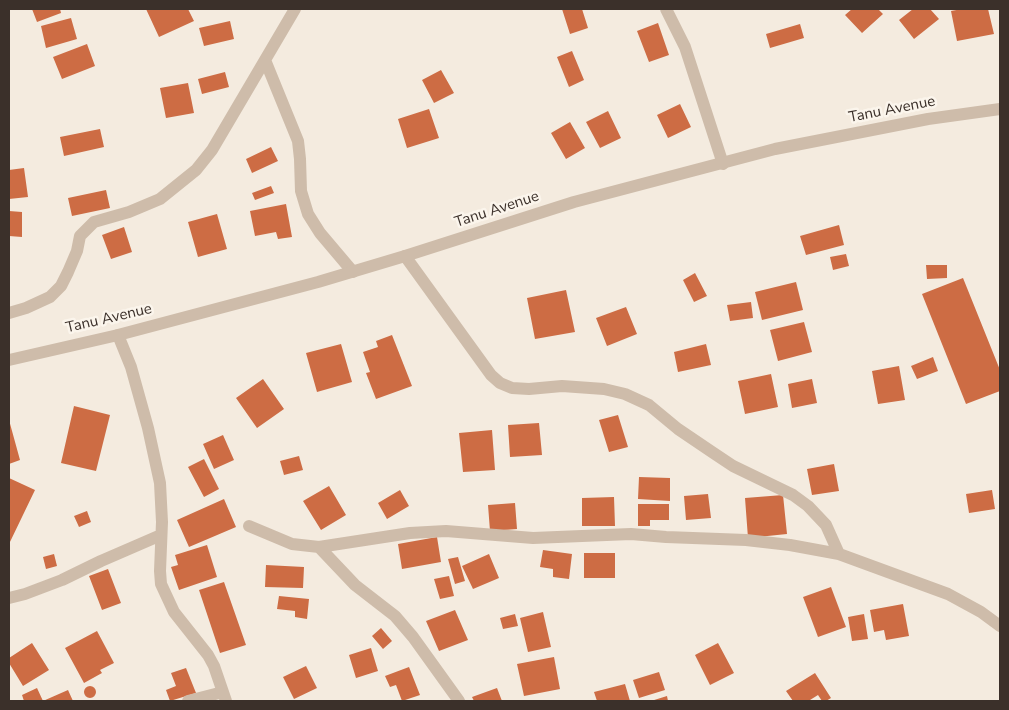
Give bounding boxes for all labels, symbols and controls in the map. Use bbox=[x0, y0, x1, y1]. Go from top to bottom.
street label: Tanu Avenue bbox=[847, 93, 937, 127]
street label: Tanu Avenue bbox=[453, 188, 541, 232]
street label: Tanu Avenue bbox=[64, 300, 154, 338]

